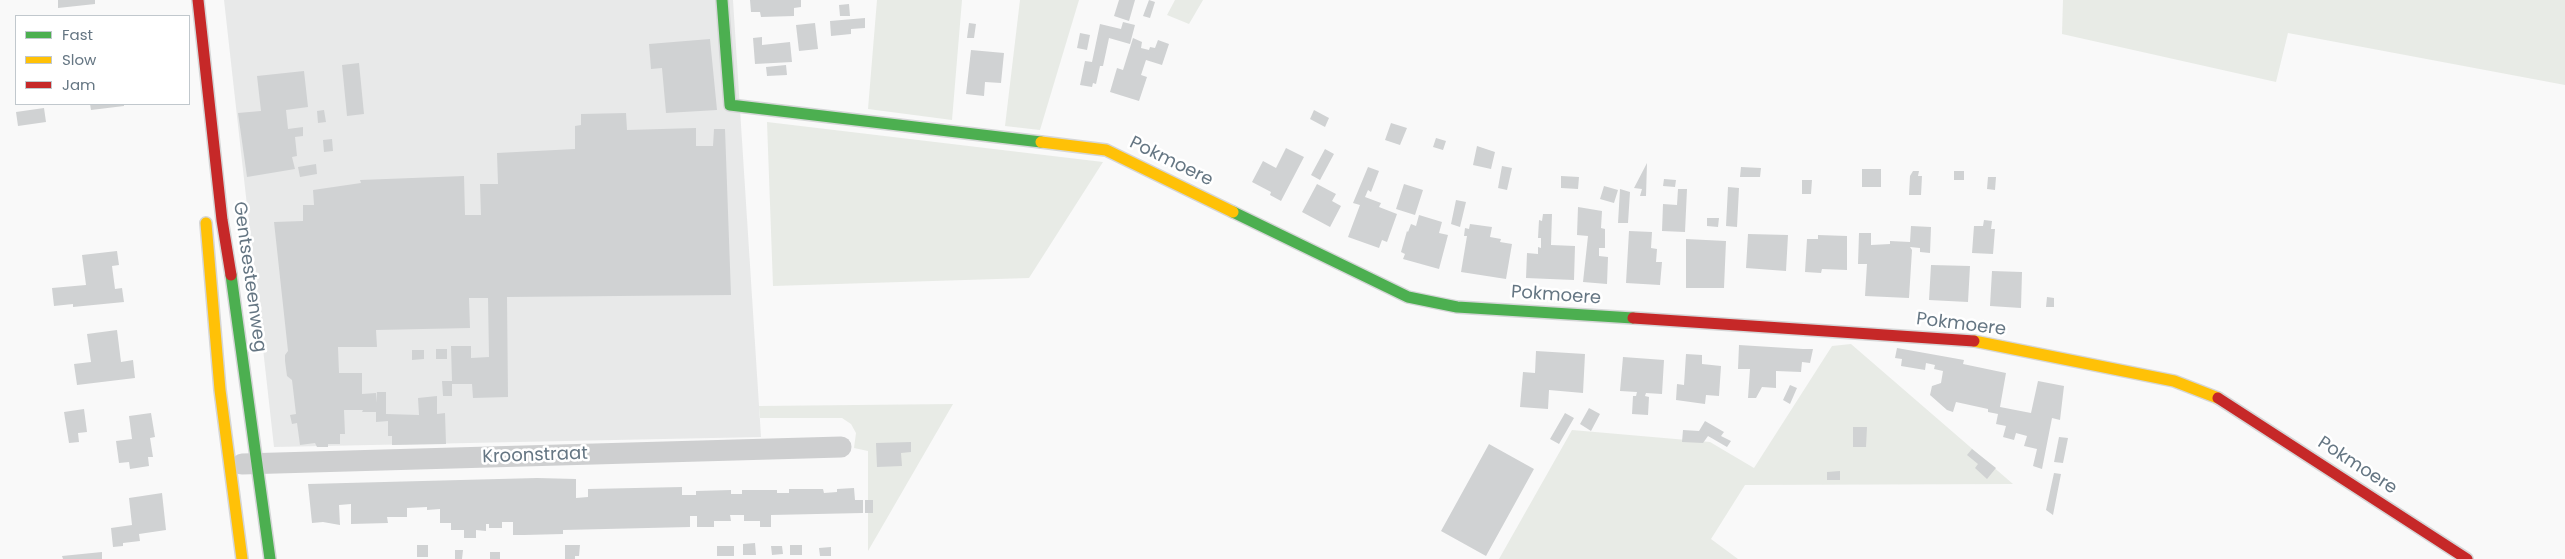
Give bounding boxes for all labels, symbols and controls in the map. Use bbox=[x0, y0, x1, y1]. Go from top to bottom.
legend bbox=[15, 15, 190, 105]
text: Fast bbox=[62, 24, 93, 45]
text: Slow bbox=[62, 49, 96, 70]
text: Jam bbox=[62, 74, 96, 95]
street label: Pokmoere bbox=[1126, 132, 1216, 192]
street label: Gentsesteenweg bbox=[228, 200, 270, 354]
street label: Pokmoere bbox=[1510, 282, 1602, 310]
street label: Pokmoere bbox=[1915, 309, 2007, 341]
street label: Pokmoere bbox=[2313, 432, 2401, 500]
street label: Kroonstraat bbox=[482, 443, 588, 469]

